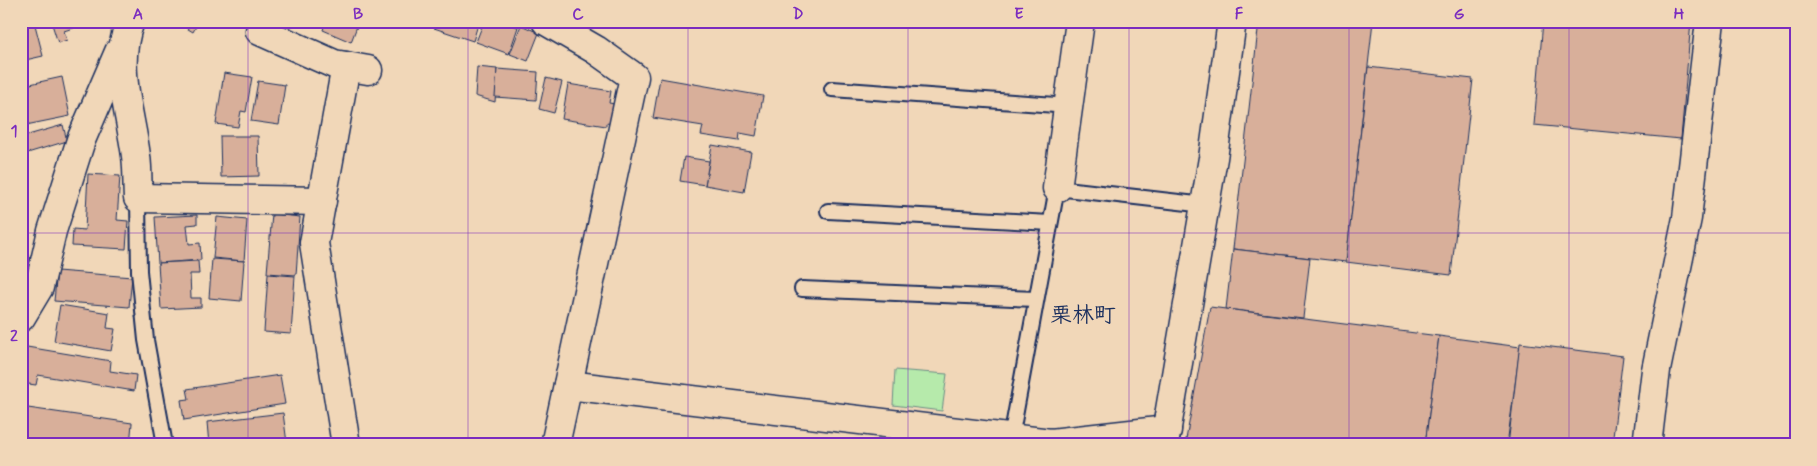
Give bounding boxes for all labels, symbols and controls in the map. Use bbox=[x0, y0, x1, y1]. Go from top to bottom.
text: A bbox=[133, 4, 143, 25]
text: B bbox=[353, 4, 363, 25]
text: C bbox=[572, 4, 584, 25]
text: D bbox=[792, 4, 804, 25]
text: E bbox=[1014, 4, 1024, 25]
text: F bbox=[1235, 4, 1244, 25]
text: G bbox=[1454, 4, 1465, 25]
text: H bbox=[1674, 4, 1685, 25]
text: 1 bbox=[10, 121, 18, 142]
district label: 栗林町 bbox=[1050, 302, 1116, 330]
text: 2 bbox=[10, 326, 18, 347]

